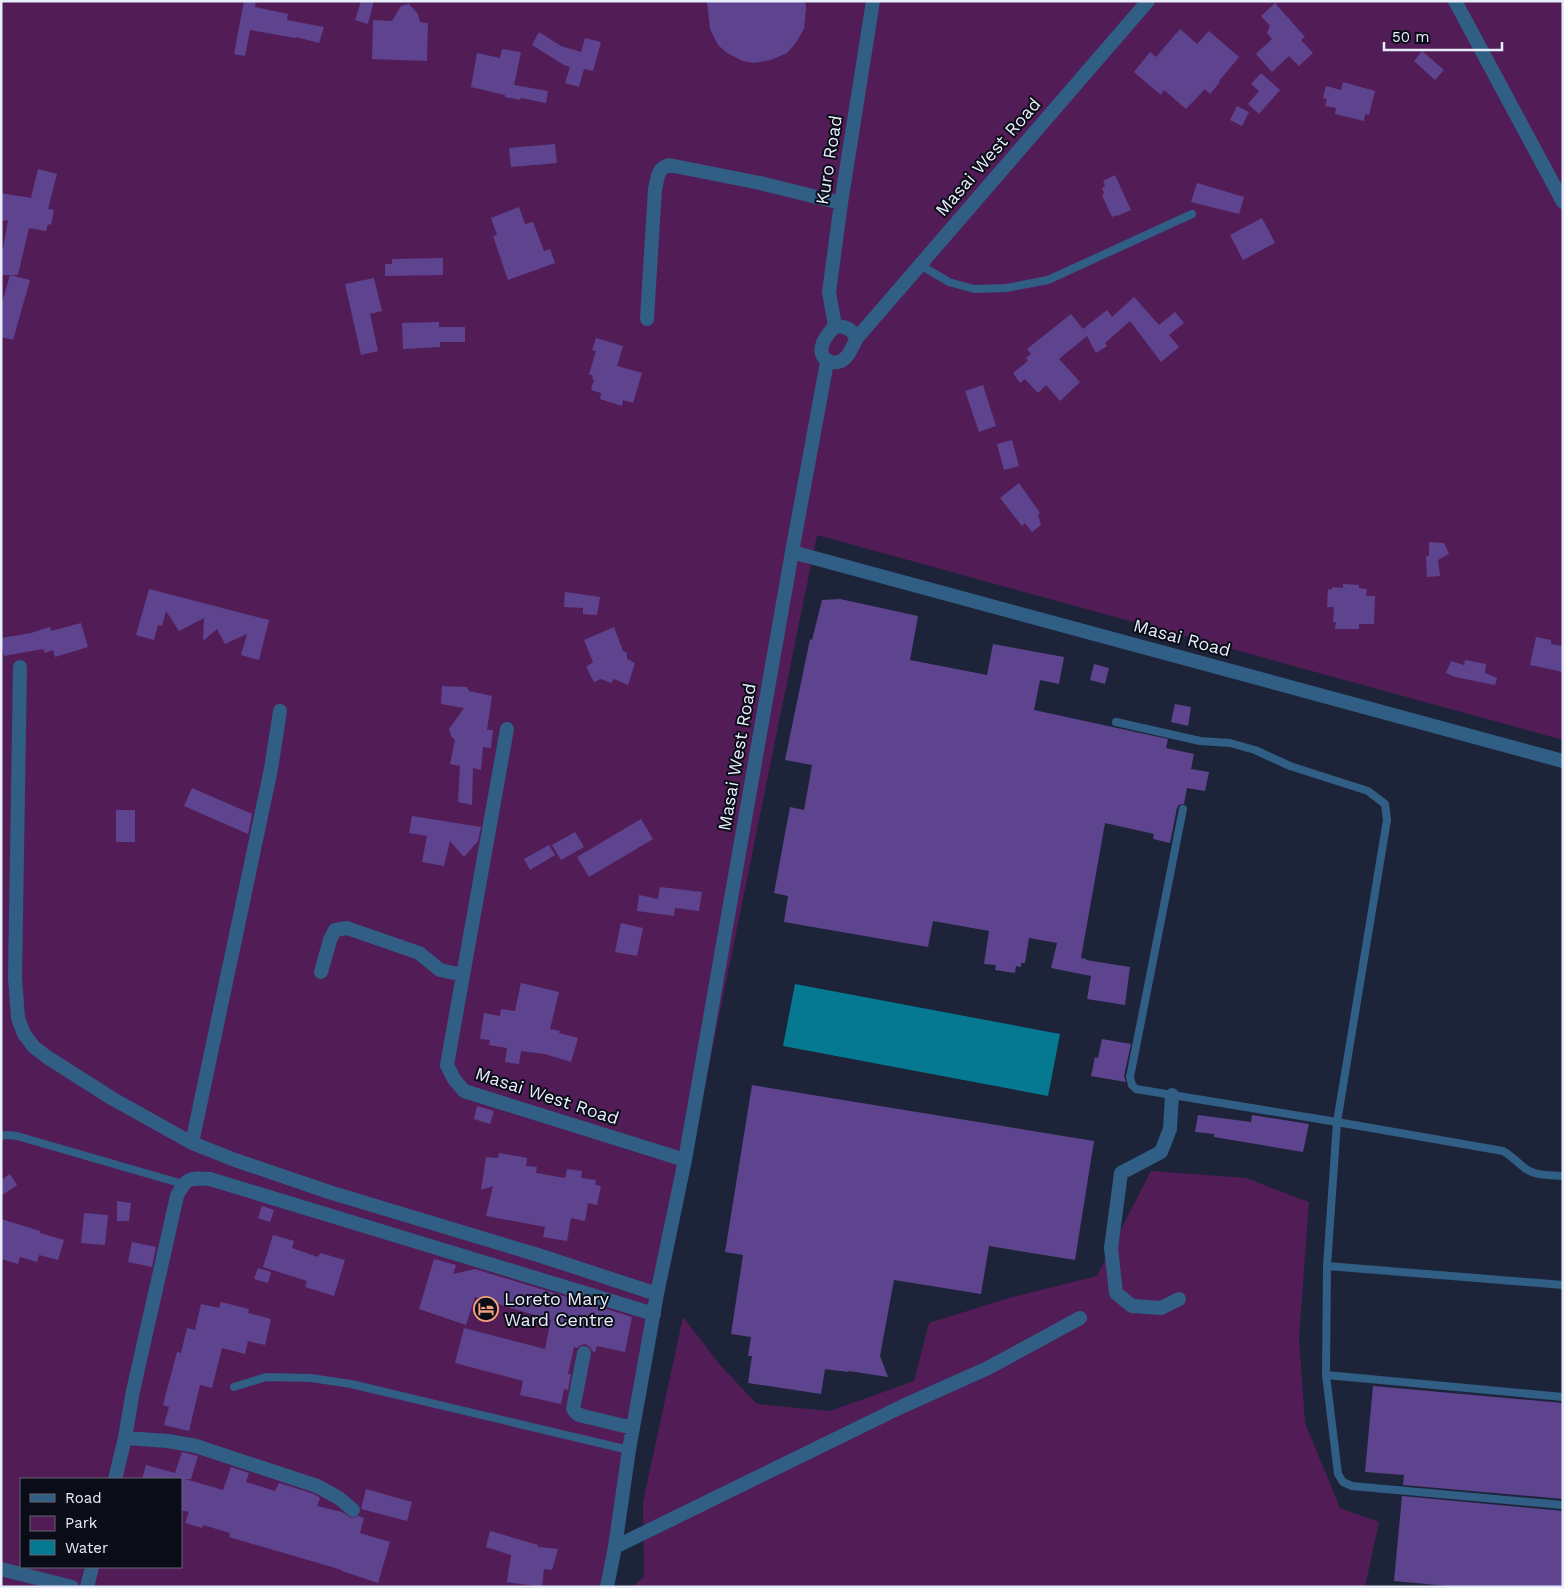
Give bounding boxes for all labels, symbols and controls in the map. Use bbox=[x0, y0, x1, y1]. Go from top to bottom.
scale bar bbox=[1384, 20, 1502, 52]
text: 50 m bbox=[1392, 28, 1429, 46]
street label: Masai West Road bbox=[931, 93, 1045, 220]
street label: Kuro Road bbox=[811, 114, 846, 206]
street label: Masai Road bbox=[1131, 614, 1233, 661]
street label: Masai West Road bbox=[713, 681, 760, 832]
street label: Masai West Road bbox=[473, 1062, 622, 1129]
place label: Loreto Mary Ward Centre bbox=[504, 1288, 614, 1330]
hotel icon: Loreto Mary Ward Centre bbox=[473, 1296, 499, 1322]
legend bbox=[20, 1478, 182, 1568]
text: Road bbox=[65, 1489, 102, 1507]
text: Park bbox=[65, 1514, 98, 1532]
text: Water bbox=[65, 1539, 108, 1557]

